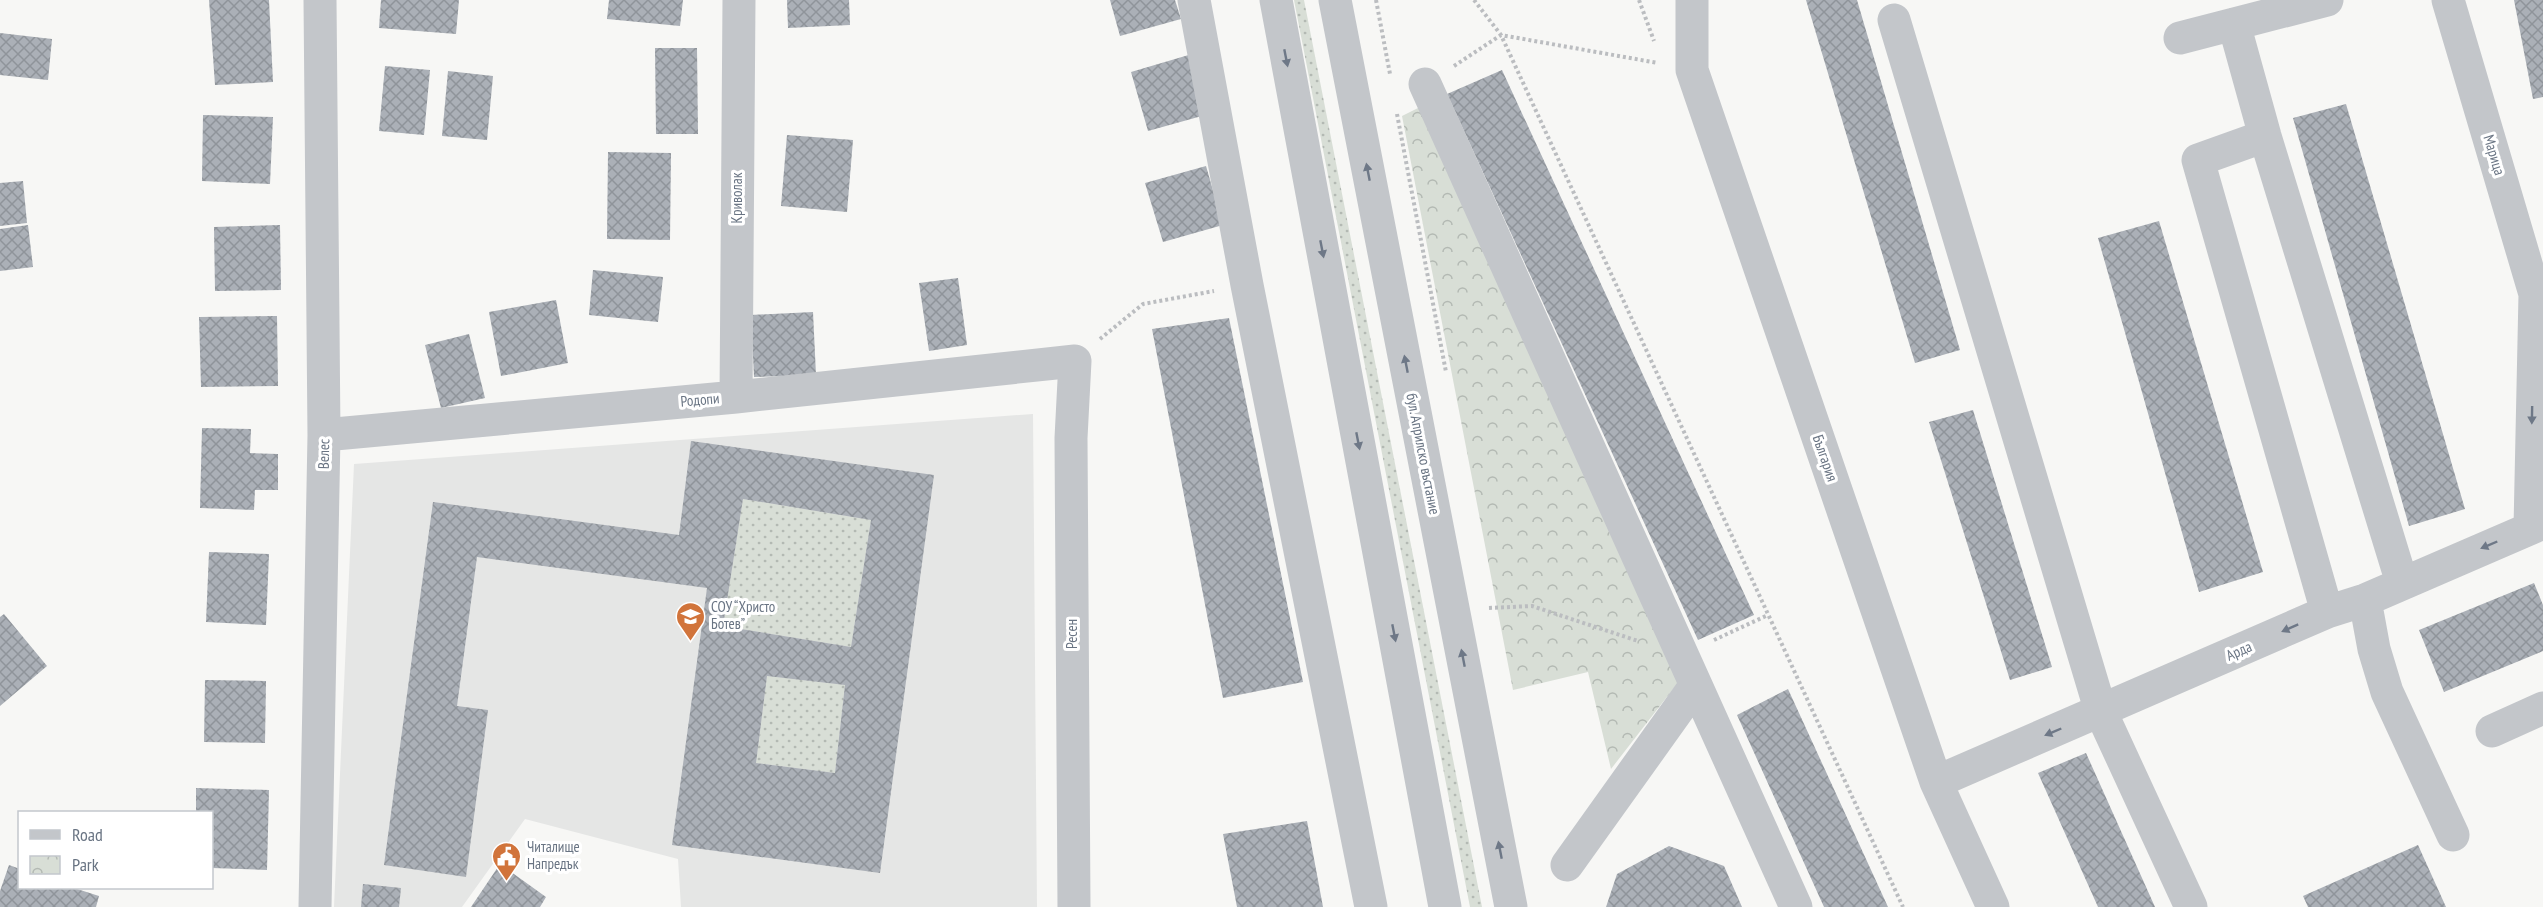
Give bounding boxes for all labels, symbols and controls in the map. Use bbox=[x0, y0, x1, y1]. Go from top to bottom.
one-way arrow bbox=[1282, 48, 1291, 67]
street label: Марица bbox=[2479, 132, 2510, 177]
one-way arrow bbox=[1363, 163, 1372, 182]
street label: Криволак bbox=[727, 172, 746, 223]
one-way arrow bbox=[1318, 240, 1327, 259]
one-way arrow bbox=[1401, 354, 1410, 373]
street label: Родопи bbox=[680, 388, 720, 411]
street label: бул. Априлско въстание bbox=[1402, 392, 1445, 516]
one-way arrow bbox=[2527, 406, 2537, 425]
one-way arrow bbox=[1354, 432, 1363, 451]
street label: България bbox=[1809, 432, 1842, 484]
street label: Велес bbox=[314, 438, 333, 469]
one-way arrow bbox=[2481, 541, 2498, 550]
place label: СОУ “Христо Ботев” bbox=[711, 597, 775, 633]
school or university icon: СОУ “Христо Ботев” bbox=[674, 600, 706, 642]
street label: Ресен bbox=[1062, 619, 1081, 649]
one-way arrow bbox=[1390, 623, 1399, 642]
one-way arrow bbox=[2280, 623, 2298, 633]
street label: Арда bbox=[2223, 637, 2255, 665]
one-way arrow bbox=[1458, 648, 1467, 667]
one-way arrow bbox=[2044, 727, 2062, 737]
legend bbox=[18, 811, 213, 889]
text: Road bbox=[72, 823, 103, 846]
place label: Читалище Напредък bbox=[527, 837, 580, 873]
public building icon: Читалище Напредък bbox=[490, 840, 522, 882]
one-way arrow bbox=[1495, 840, 1504, 859]
text: Park bbox=[72, 853, 99, 876]

